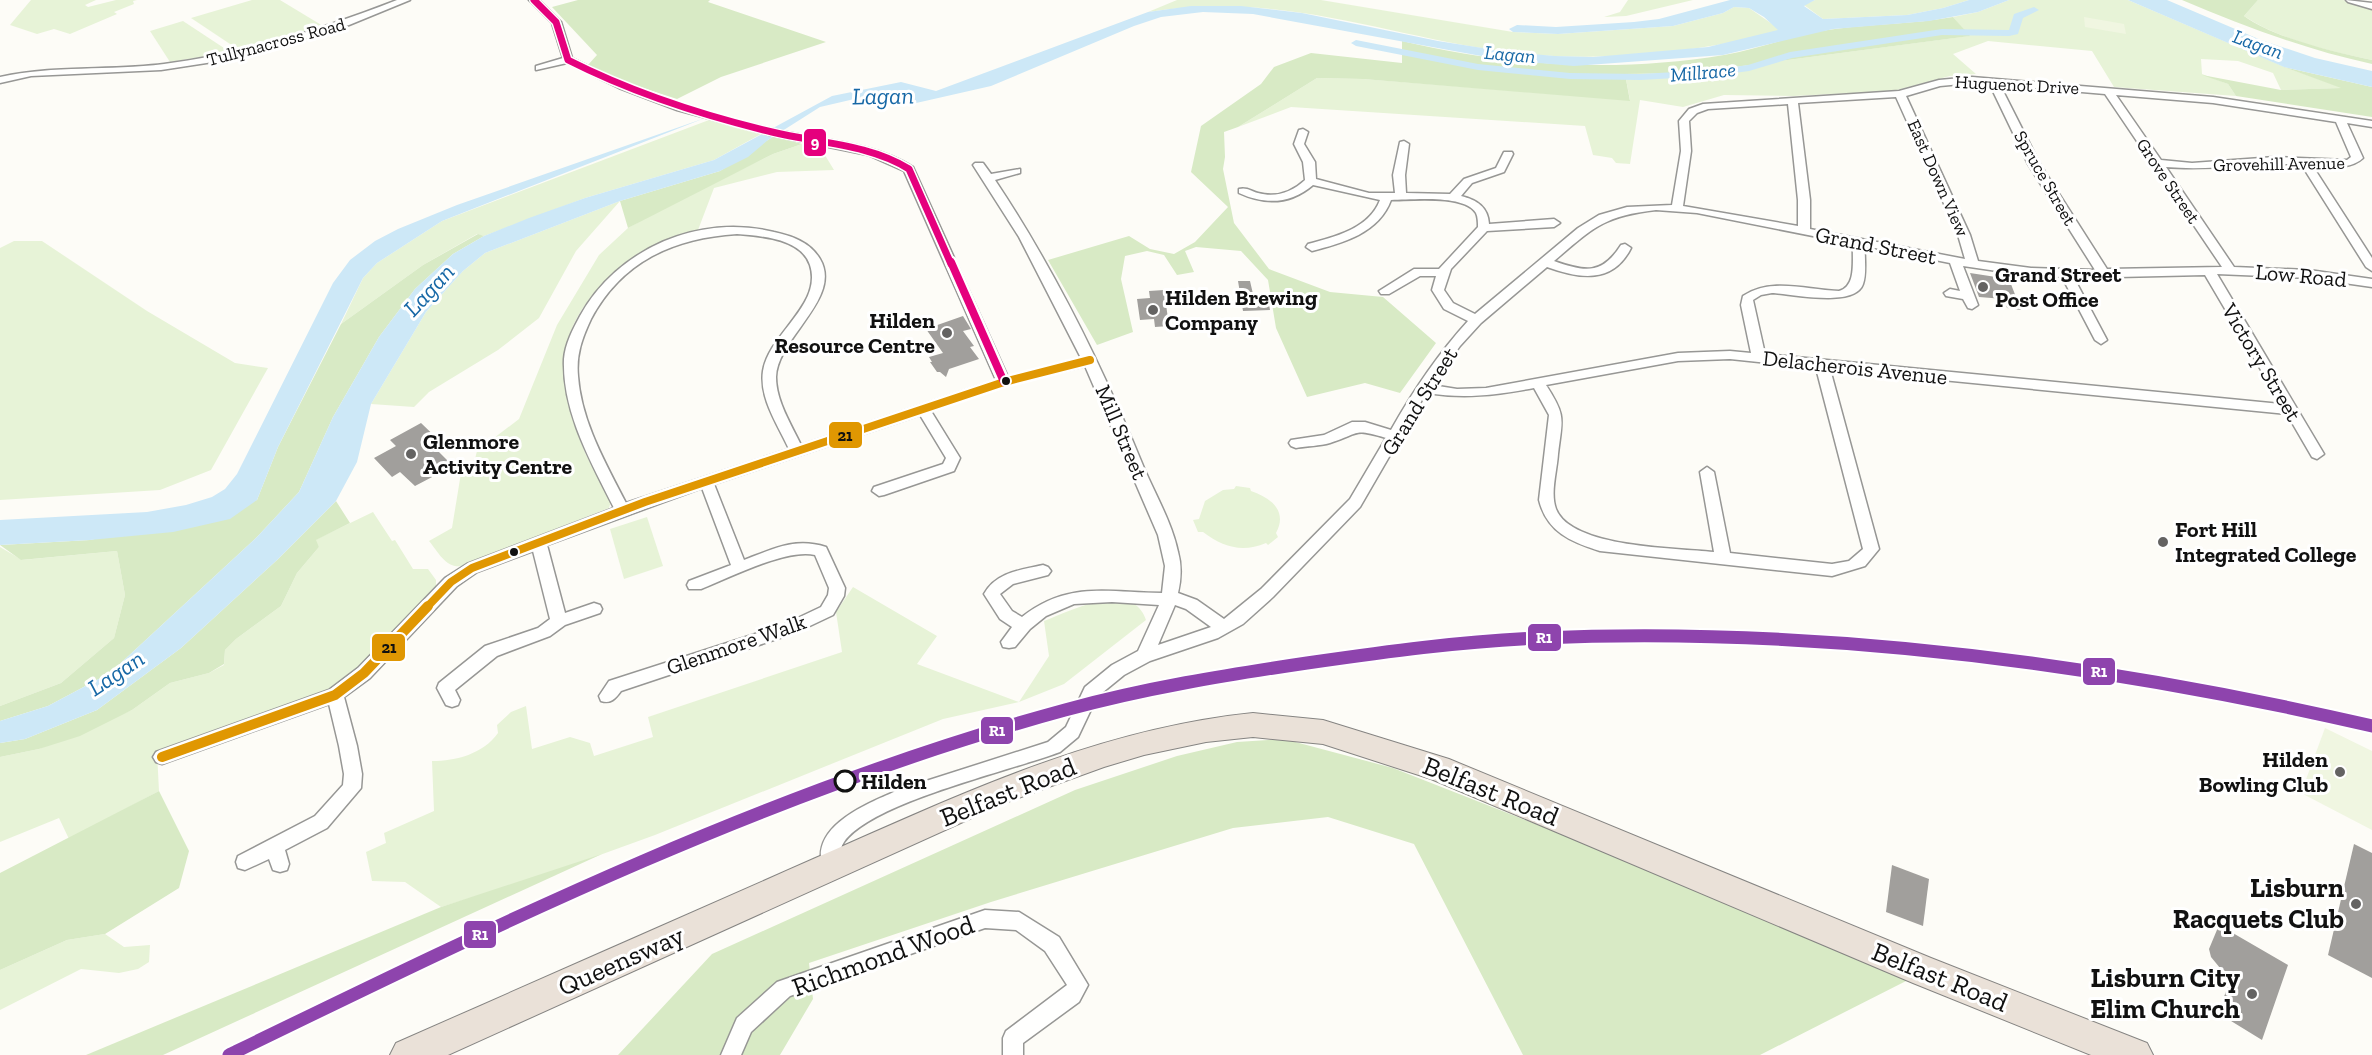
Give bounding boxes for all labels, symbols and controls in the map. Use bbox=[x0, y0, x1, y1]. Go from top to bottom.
street label: Tullynacross Road bbox=[204, 13, 348, 71]
water label: Lagan bbox=[2230, 24, 2286, 64]
water label: Lagan bbox=[1483, 40, 1537, 68]
water label: Millrace bbox=[1669, 57, 1737, 87]
street label: Huguenot Drive bbox=[1954, 71, 2080, 99]
water label: Lagan bbox=[852, 80, 914, 111]
street label: East Down View bbox=[1902, 116, 1974, 240]
street label: Spruce Street bbox=[2009, 127, 2081, 229]
line badge: 9 bbox=[803, 128, 827, 157]
text: 9 bbox=[811, 133, 820, 152]
street label: Grove Street bbox=[2132, 134, 2205, 228]
street label: Grovehill Avenue bbox=[2213, 152, 2345, 176]
street label: Grand Street bbox=[1813, 221, 1940, 271]
water label: Lagan bbox=[397, 257, 460, 322]
street label: Low Road bbox=[2254, 258, 2348, 293]
place label: Grand Street Post Office bbox=[1995, 261, 2122, 313]
marker: Grand Street Post Office bbox=[1976, 280, 1990, 294]
place label: Hilden Brewing Company bbox=[1165, 284, 1318, 336]
street label: Victory Street bbox=[2215, 298, 2308, 427]
marker: Hilden Brewing Company bbox=[1146, 303, 1160, 317]
place label: Hilden Resource Centre bbox=[774, 307, 935, 359]
marker: Hilden Resource Centre bbox=[940, 326, 954, 340]
street label: Grand Street bbox=[1375, 341, 1464, 460]
street label: Delacherois Avenue bbox=[1761, 344, 1949, 391]
unlabelled marker bbox=[1000, 375, 1012, 387]
street label: Mill Street bbox=[1090, 381, 1154, 484]
line badge: 21 bbox=[828, 421, 863, 449]
text: 21 bbox=[837, 426, 853, 445]
place label: Glenmore Activity Centre bbox=[423, 428, 573, 480]
marker: Glenmore Activity Centre bbox=[404, 447, 418, 461]
place label: Fort Hill Integrated College bbox=[2175, 516, 2357, 568]
marker: Fort Hill Integrated College bbox=[2156, 535, 2170, 549]
unlabelled marker bbox=[508, 546, 520, 558]
street label: Glenmore Walk bbox=[663, 608, 810, 681]
line badge: R1 bbox=[1527, 623, 1562, 652]
text: R1 bbox=[1536, 628, 1553, 647]
line badge: 21 bbox=[371, 633, 406, 662]
text: 21 bbox=[381, 638, 397, 657]
water label: Lagan bbox=[82, 643, 149, 702]
line badge: R1 bbox=[2082, 657, 2116, 686]
text: R1 bbox=[2091, 662, 2108, 681]
line badge: R1 bbox=[980, 716, 1014, 745]
text: R1 bbox=[989, 721, 1006, 740]
place label: Hilden Bowling Club bbox=[2199, 746, 2328, 798]
street label: Belfast Road bbox=[1418, 749, 1564, 833]
street label: Belfast Road bbox=[935, 750, 1081, 834]
marker: Hilden Bowling Club bbox=[2333, 765, 2347, 779]
place label: Hilden bbox=[861, 768, 927, 795]
marker: Hilden bbox=[834, 770, 856, 792]
place label: Lisburn Racquets Club bbox=[2173, 872, 2344, 935]
marker: Lisburn Racquets Club bbox=[2349, 897, 2363, 911]
street label: Richmond Wood bbox=[788, 908, 978, 1004]
street label: Queensway bbox=[553, 919, 689, 1003]
line badge: R1 bbox=[463, 920, 497, 949]
text: R1 bbox=[472, 925, 489, 944]
street label: Belfast Road bbox=[1867, 935, 2013, 1019]
place label: Lisburn City Elim Church bbox=[2090, 962, 2241, 1025]
marker: Lisburn City Elim Church bbox=[2245, 987, 2259, 1001]

